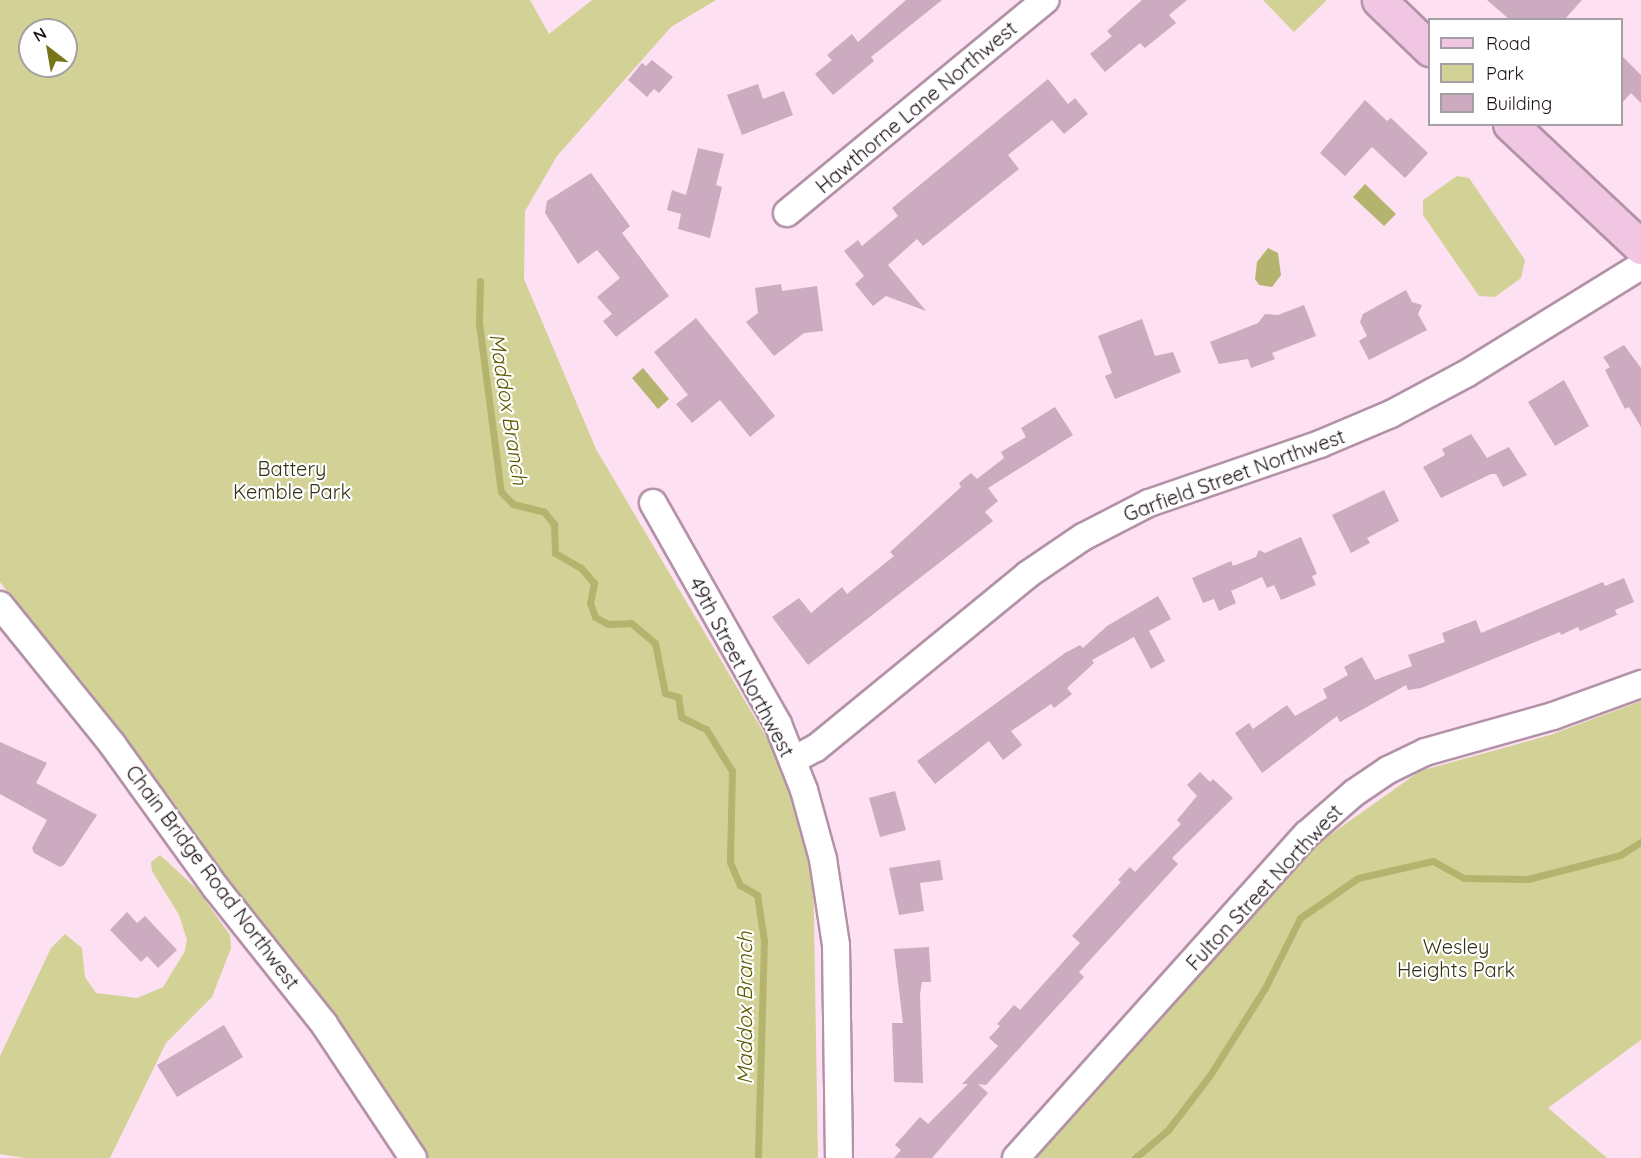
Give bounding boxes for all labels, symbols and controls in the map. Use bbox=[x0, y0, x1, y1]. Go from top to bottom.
street label: Hawthorne Lane Northwest bbox=[811, 16, 1021, 198]
north arrow bbox=[18, 18, 78, 78]
legend bbox=[1428, 18, 1623, 126]
text: N bbox=[30, 23, 50, 46]
text: Road bbox=[1486, 32, 1531, 55]
text: Park bbox=[1486, 62, 1524, 85]
text: Building bbox=[1486, 92, 1552, 115]
water label: Maddox Branch bbox=[485, 331, 533, 487]
street label: Garfield Street Northwest bbox=[1120, 424, 1348, 526]
park label: Battery Kemble Park bbox=[233, 457, 351, 504]
street label: 49th Street Northwest bbox=[684, 573, 800, 761]
street label: Chain Bridge Road Northwest bbox=[121, 760, 305, 994]
street label: Fulton Street Northwest bbox=[1181, 799, 1347, 975]
water label: Maddox Branch bbox=[731, 931, 757, 1085]
park label: Wesley Heights Park bbox=[1397, 935, 1515, 982]

